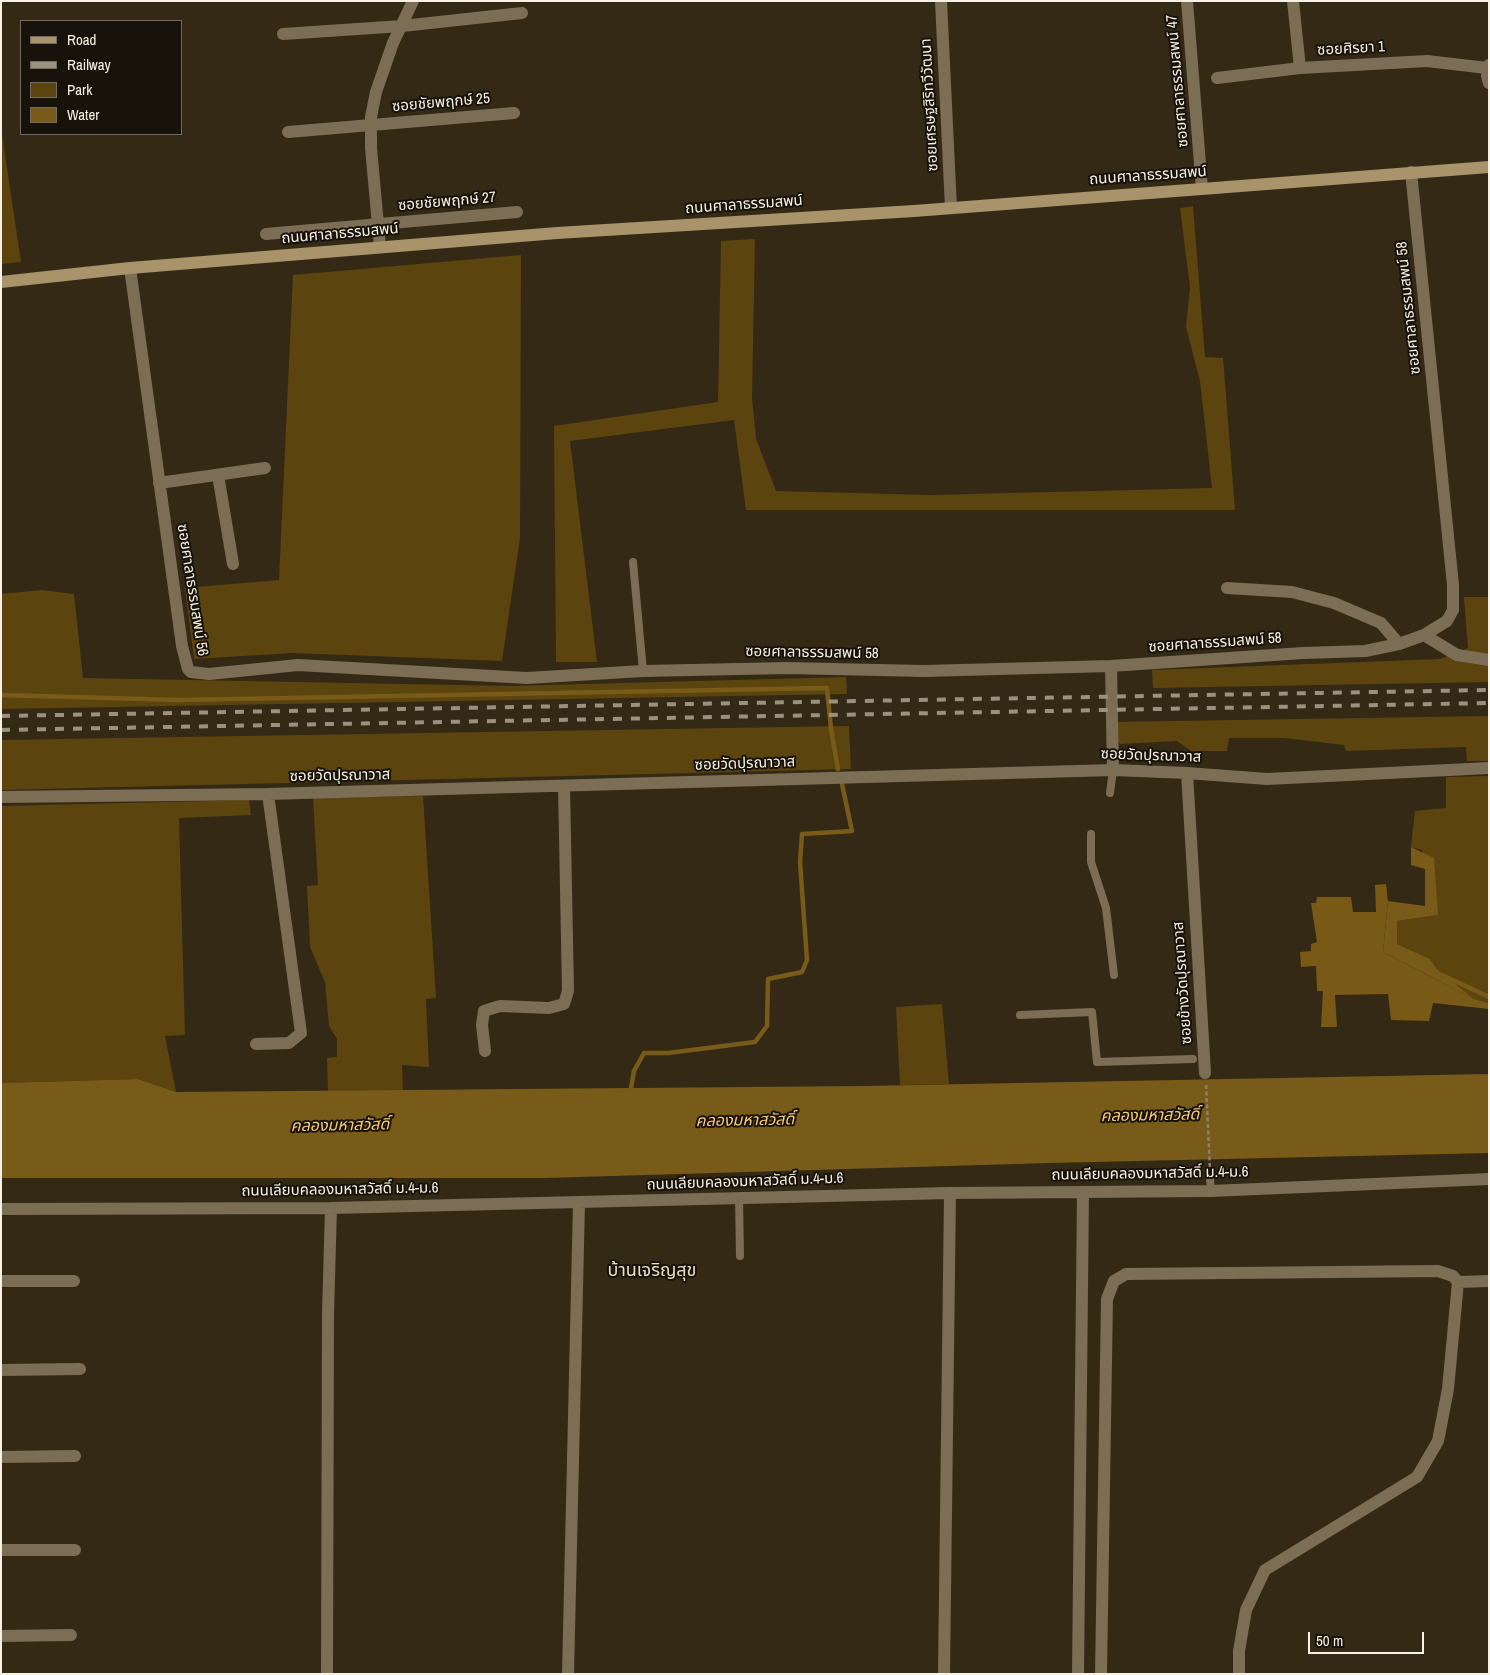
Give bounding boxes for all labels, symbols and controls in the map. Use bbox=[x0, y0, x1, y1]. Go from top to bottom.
street label: ซอยศาลาธรรมสพน์ 47 bbox=[1163, 14, 1193, 148]
legend bbox=[20, 20, 182, 135]
text: Road bbox=[67, 29, 96, 50]
street label: ซอยเศรษฐสิริทวีวัฒนา bbox=[918, 38, 942, 172]
street label: ซอยศิรยา 1 bbox=[1317, 38, 1385, 60]
text: Railway bbox=[67, 54, 111, 75]
text: Park bbox=[67, 79, 92, 100]
street label: ซอยชัยพฤกษ์ 25 bbox=[391, 90, 491, 116]
text: Water bbox=[67, 104, 99, 125]
street label: ถนนศาลาธรรมสพน์ bbox=[1089, 163, 1207, 189]
street label: ซอยชัยพฤกษ์ 27 bbox=[397, 189, 497, 215]
street label: ถนนศาลาธรรมสพน์ bbox=[685, 192, 803, 218]
street label: ถนนศาลาธรรมสพน์ bbox=[281, 220, 399, 248]
street label: ซอยศาลาธรรมสพน์ 58 bbox=[1393, 241, 1425, 375]
street label: ซอยศาลาธรรมสพน์ 56 bbox=[173, 523, 211, 657]
street label: ซอยศาลาธรรมสพน์ 58 bbox=[1148, 629, 1282, 657]
street label: ซอยศาลาธรรมสพน์ 58 bbox=[745, 643, 879, 663]
street label: ซอยวัดปุรณาวาส bbox=[1100, 745, 1202, 767]
street label: ซอยวัดปุรณาวาส bbox=[694, 753, 796, 775]
street label: ซอยวัดปุรณาวาส bbox=[290, 766, 390, 786]
street label: ซอยข้างวัดปุรณาวาส bbox=[1170, 921, 1196, 1045]
water label: คลองมหาสวัสดิ์ bbox=[1101, 1106, 1199, 1126]
water label: คลองมหาสวัสดิ์ bbox=[696, 1111, 794, 1131]
water label: คลองมหาสวัสดิ์ bbox=[291, 1116, 389, 1136]
street label: ถนนเลียบคลองมหาสวัสดิ์ ม.4-ม.6 bbox=[1051, 1163, 1249, 1185]
street label: ถนนเลียบคลองมหาสวัสดิ์ ม.4-ม.6 bbox=[646, 1170, 844, 1194]
street label: ถนนเลียบคลองมหาสวัสดิ์ ม.4-ม.6 bbox=[241, 1179, 439, 1201]
district label: บ้านเจริญสุข bbox=[608, 1260, 696, 1282]
scale bar bbox=[1310, 1622, 1426, 1654]
text: 50 m bbox=[1316, 1630, 1343, 1651]

